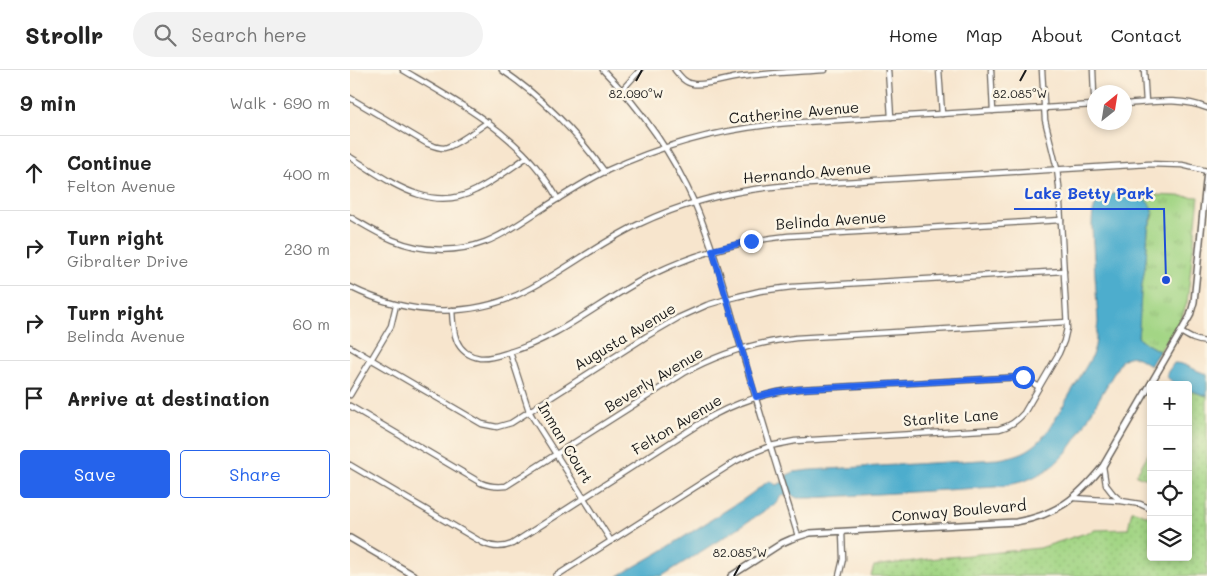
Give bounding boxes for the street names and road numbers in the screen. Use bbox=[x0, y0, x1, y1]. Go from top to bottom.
street label: Catherine Avenue bbox=[728, 96, 860, 128]
street label: Hernando Avenue bbox=[742, 156, 872, 188]
street label: Belinda Avenue bbox=[775, 206, 887, 234]
street label: Augusta Avenue bbox=[570, 298, 679, 374]
street label: Beverly Avenue bbox=[600, 342, 706, 416]
street label: Felton Avenue bbox=[628, 389, 725, 459]
street label: Inman Court bbox=[534, 398, 598, 487]
street label: Starlite Lane bbox=[902, 404, 999, 430]
street label: Conway Boulevard bbox=[891, 494, 1027, 526]

